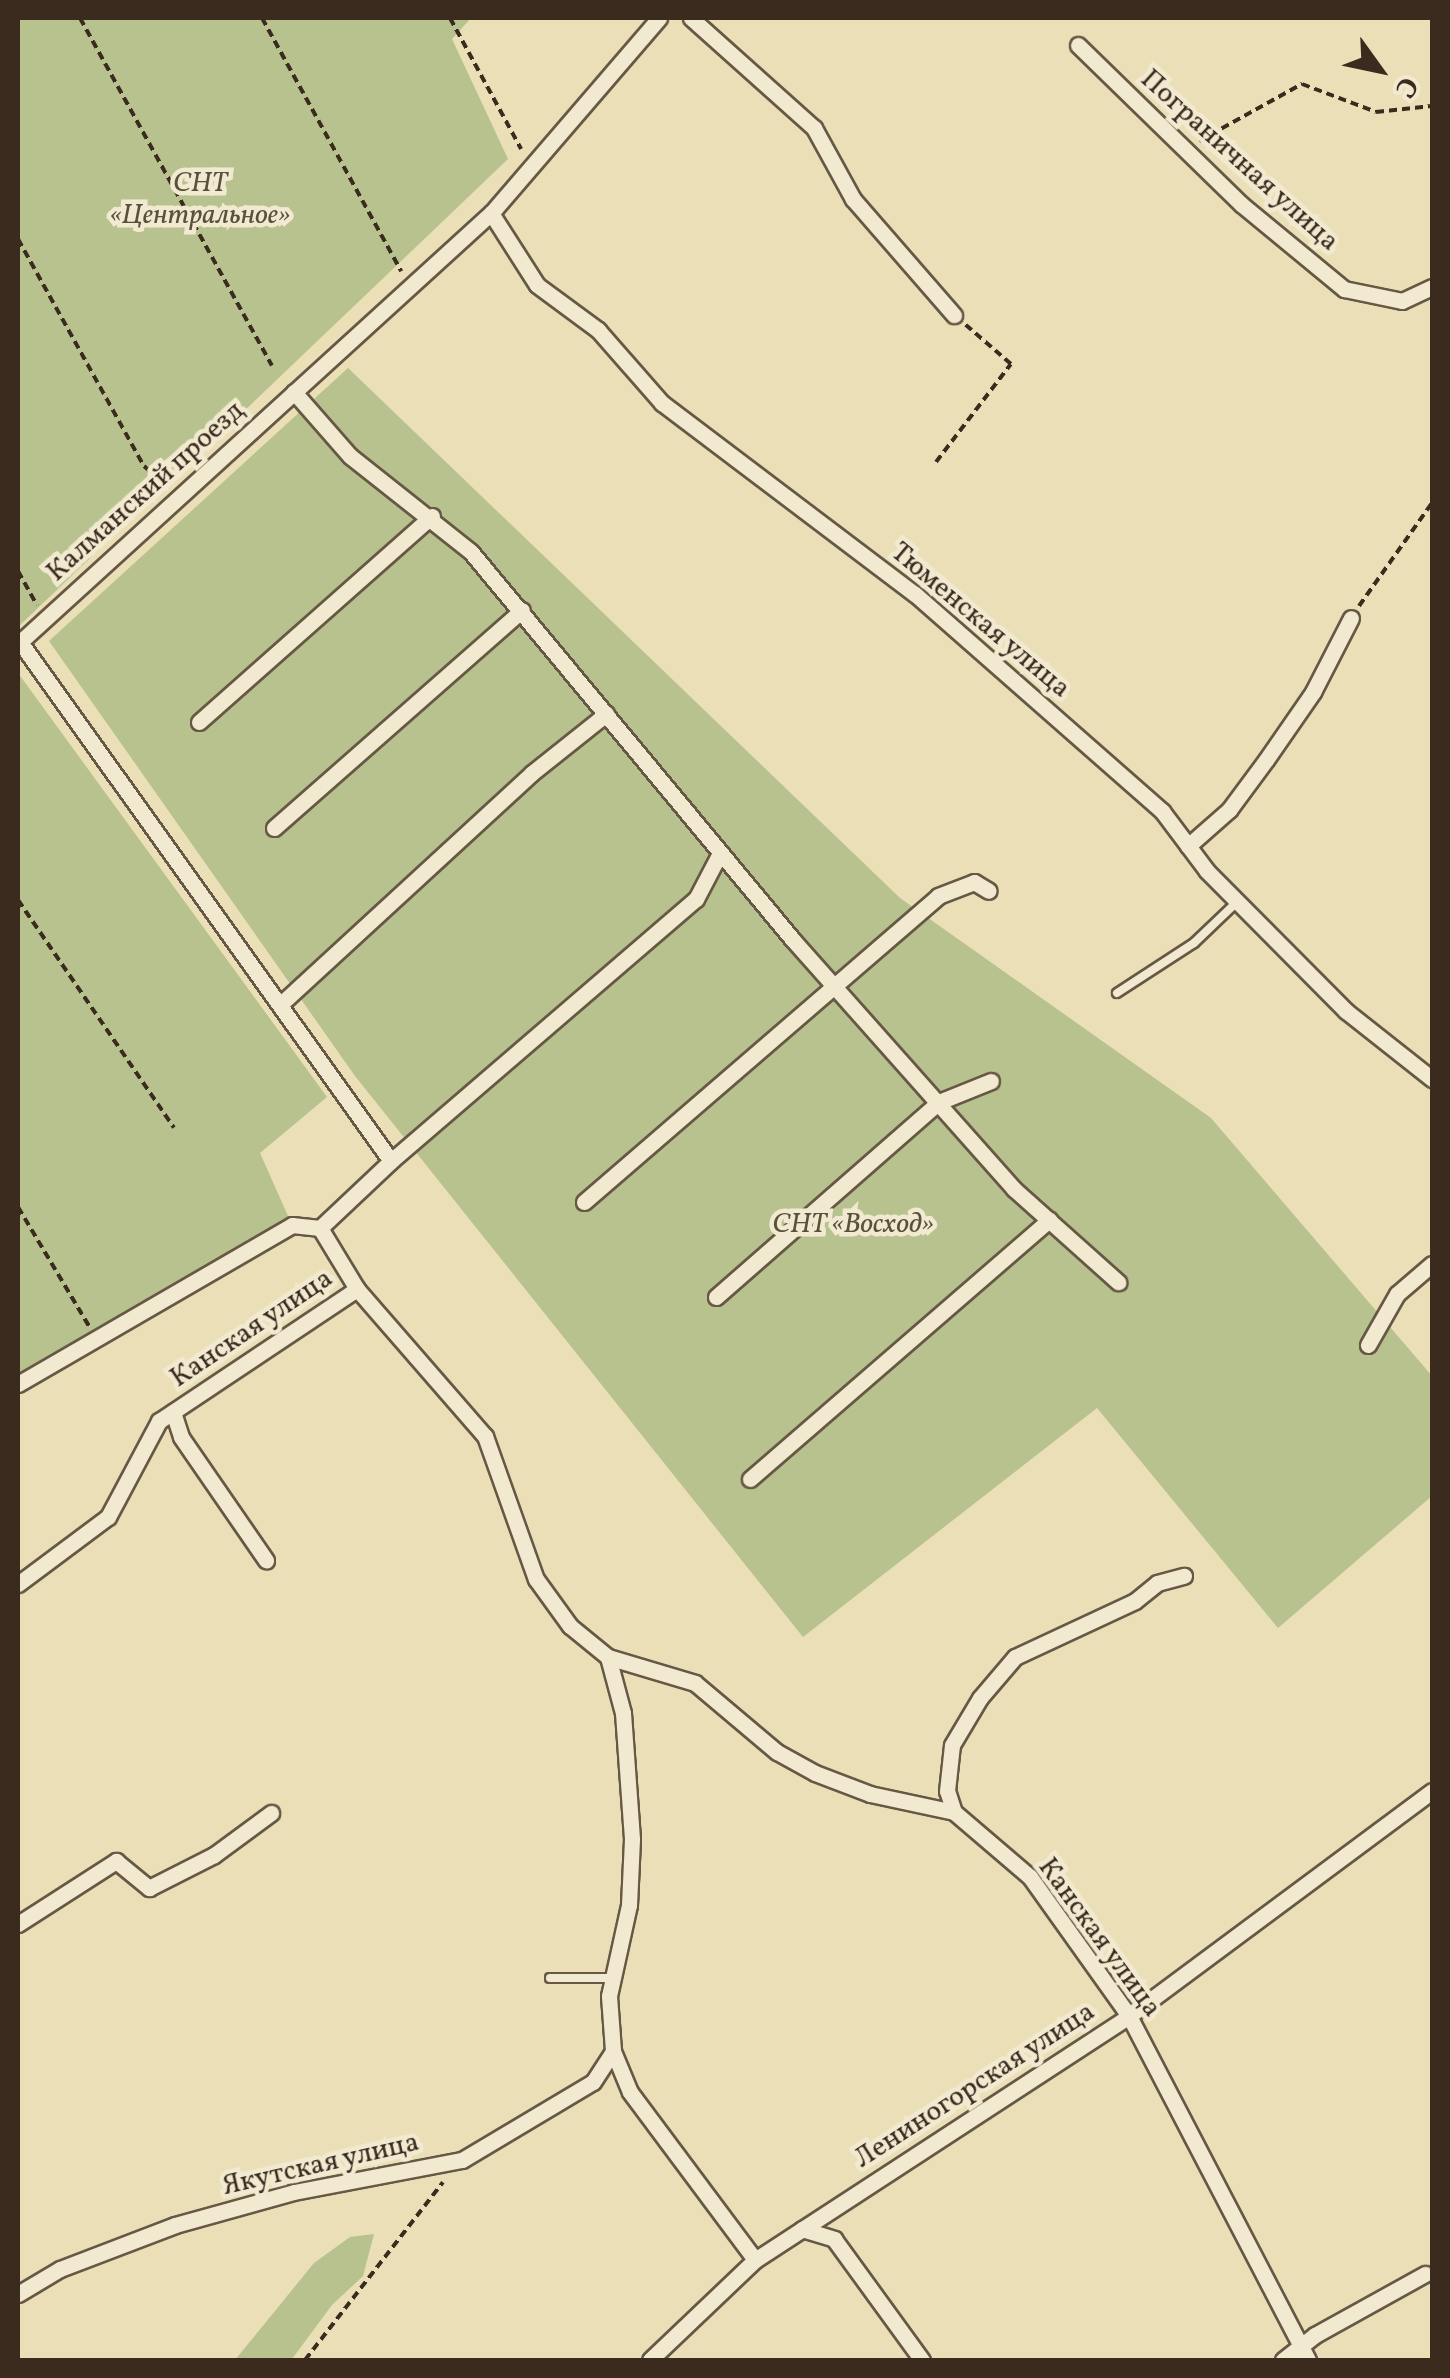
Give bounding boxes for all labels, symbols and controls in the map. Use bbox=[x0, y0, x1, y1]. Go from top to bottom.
north arrow bbox=[1330, 20, 1430, 120]
street label: Пограничная улица bbox=[1133, 63, 1345, 259]
text: С bbox=[1384, 68, 1427, 105]
park label: СНТ «Центральное» bbox=[110, 167, 290, 233]
street label: Калманский проезд bbox=[40, 395, 252, 589]
street label: Тюменская улица bbox=[883, 536, 1077, 706]
park label: СНТ «Восход» bbox=[772, 1208, 934, 1242]
street label: Канская улица bbox=[164, 1262, 340, 1396]
street label: Канская улица bbox=[1030, 1851, 1168, 2025]
street label: Лениногорская улица bbox=[848, 1995, 1102, 2177]
street label: Якутская улица bbox=[219, 2126, 423, 2204]

